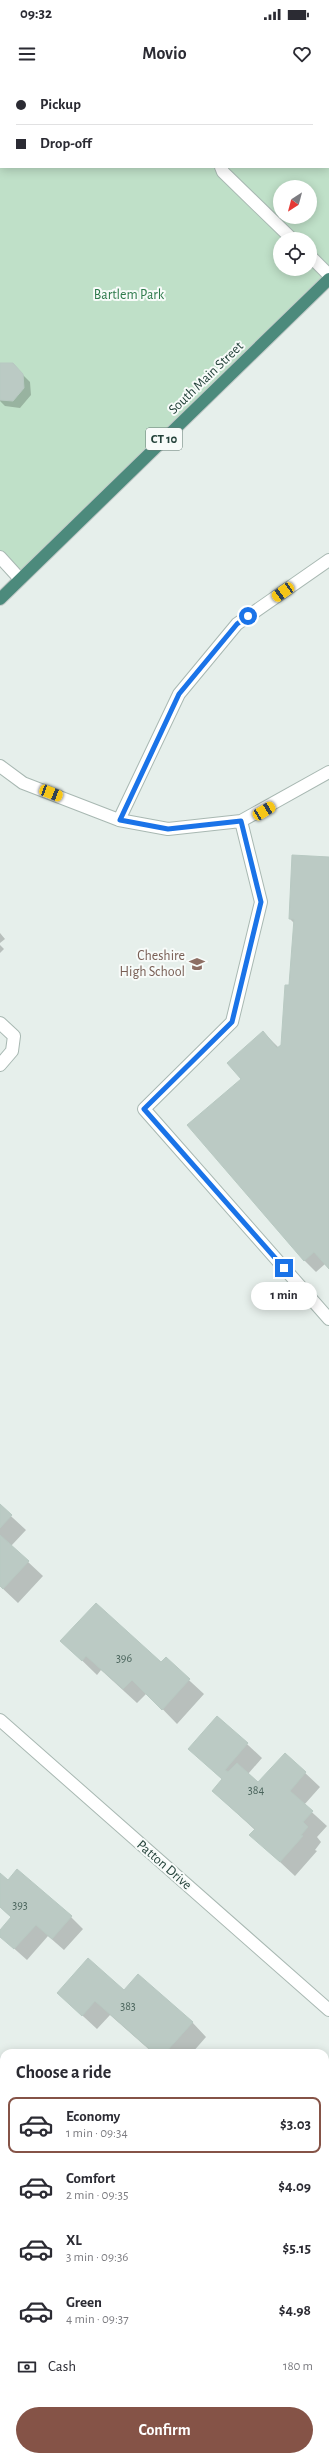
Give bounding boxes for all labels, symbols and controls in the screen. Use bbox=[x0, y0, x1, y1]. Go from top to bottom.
text: 09:32 bbox=[20, 6, 52, 21]
icon: menu bbox=[16, 43, 38, 65]
icon: heart bbox=[291, 43, 313, 65]
text: Movio bbox=[142, 45, 187, 63]
text: Pickup bbox=[40, 97, 81, 112]
text: Drop-off bbox=[40, 136, 92, 151]
north arrow bbox=[273, 180, 317, 224]
map controls bbox=[273, 180, 317, 276]
button: locate bbox=[273, 232, 317, 276]
park label: Bartlem Park bbox=[94, 288, 165, 302]
street label: South Main Street bbox=[166, 339, 246, 417]
road number: CT 10 bbox=[146, 428, 182, 450]
car bbox=[270, 580, 296, 604]
route start bbox=[239, 607, 257, 625]
car bbox=[38, 783, 64, 803]
car bbox=[251, 800, 277, 822]
place label: Cheshire High School bbox=[119, 949, 185, 979]
school or university icon: Cheshire High School bbox=[188, 955, 206, 973]
route end bbox=[275, 1259, 293, 1277]
callout: 1 min bbox=[251, 1282, 317, 1310]
text: 1 min bbox=[270, 1289, 298, 1302]
house number: 396 bbox=[116, 1652, 132, 1664]
house number: 384 bbox=[248, 1784, 264, 1796]
street label: Patton Drive bbox=[134, 1838, 194, 1892]
house number: 393 bbox=[12, 1899, 28, 1911]
house number: 383 bbox=[120, 2000, 136, 2012]
text: Choose a ride bbox=[16, 2064, 111, 2082]
icon: car bbox=[18, 2107, 54, 2143]
text: Economy bbox=[66, 2109, 120, 2124]
text: $3.03 bbox=[280, 2117, 311, 2132]
text: 1 min · 09:34 bbox=[66, 2127, 128, 2140]
icon: car bbox=[18, 2169, 54, 2205]
text: Comfort bbox=[66, 2171, 115, 2186]
text: $4.09 bbox=[278, 2179, 311, 2194]
text: 2 min · 09:35 bbox=[66, 2189, 128, 2202]
icon: car bbox=[18, 2231, 54, 2267]
text: XL bbox=[66, 2233, 82, 2248]
text: $5.15 bbox=[282, 2241, 311, 2256]
text: 3 min · 09:36 bbox=[66, 2251, 128, 2264]
icon: car bbox=[18, 2293, 54, 2329]
text: Green bbox=[66, 2295, 102, 2310]
text: $4.98 bbox=[279, 2303, 311, 2318]
text: 4 min · 09:37 bbox=[66, 2313, 129, 2326]
icon: cash bbox=[16, 2356, 38, 2378]
text: Cash bbox=[48, 2359, 76, 2374]
text: 180 m bbox=[283, 2360, 313, 2373]
button: Confirm bbox=[16, 2407, 313, 2453]

